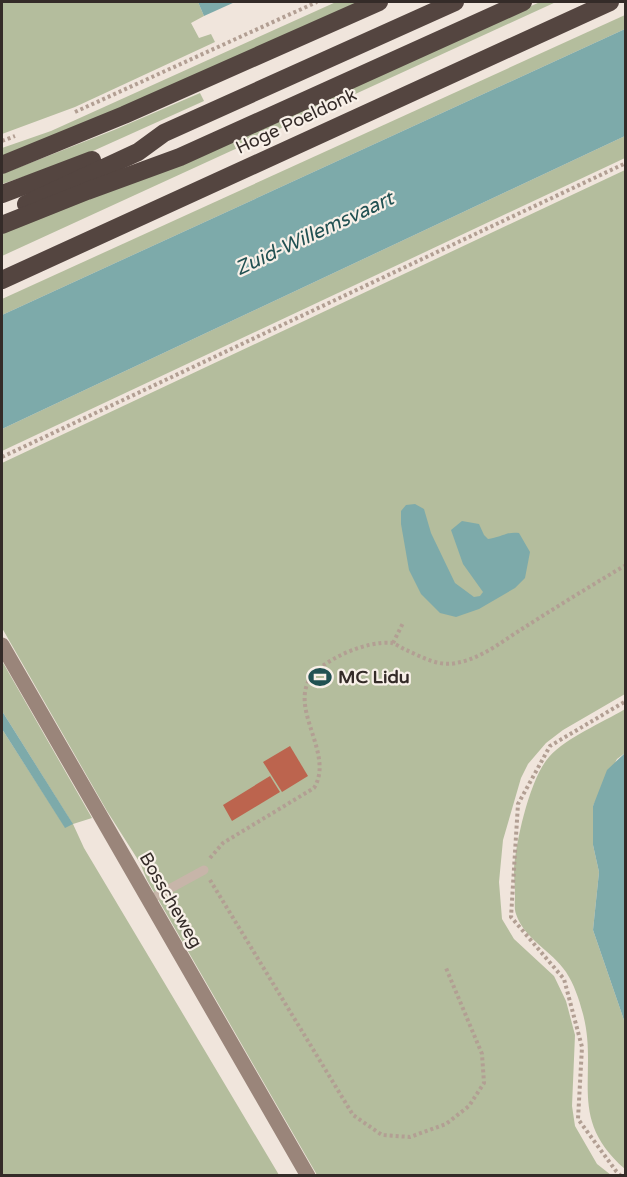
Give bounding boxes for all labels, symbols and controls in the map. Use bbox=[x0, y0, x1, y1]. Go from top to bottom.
street label: Hoge Poeldonk bbox=[232, 83, 360, 159]
water label: Zuid-Willemsvaart bbox=[231, 186, 400, 281]
sports icon: MC Lidu bbox=[307, 664, 333, 690]
place label: MC Lidu bbox=[338, 666, 410, 688]
street label: Bosscheweg bbox=[135, 848, 207, 952]

